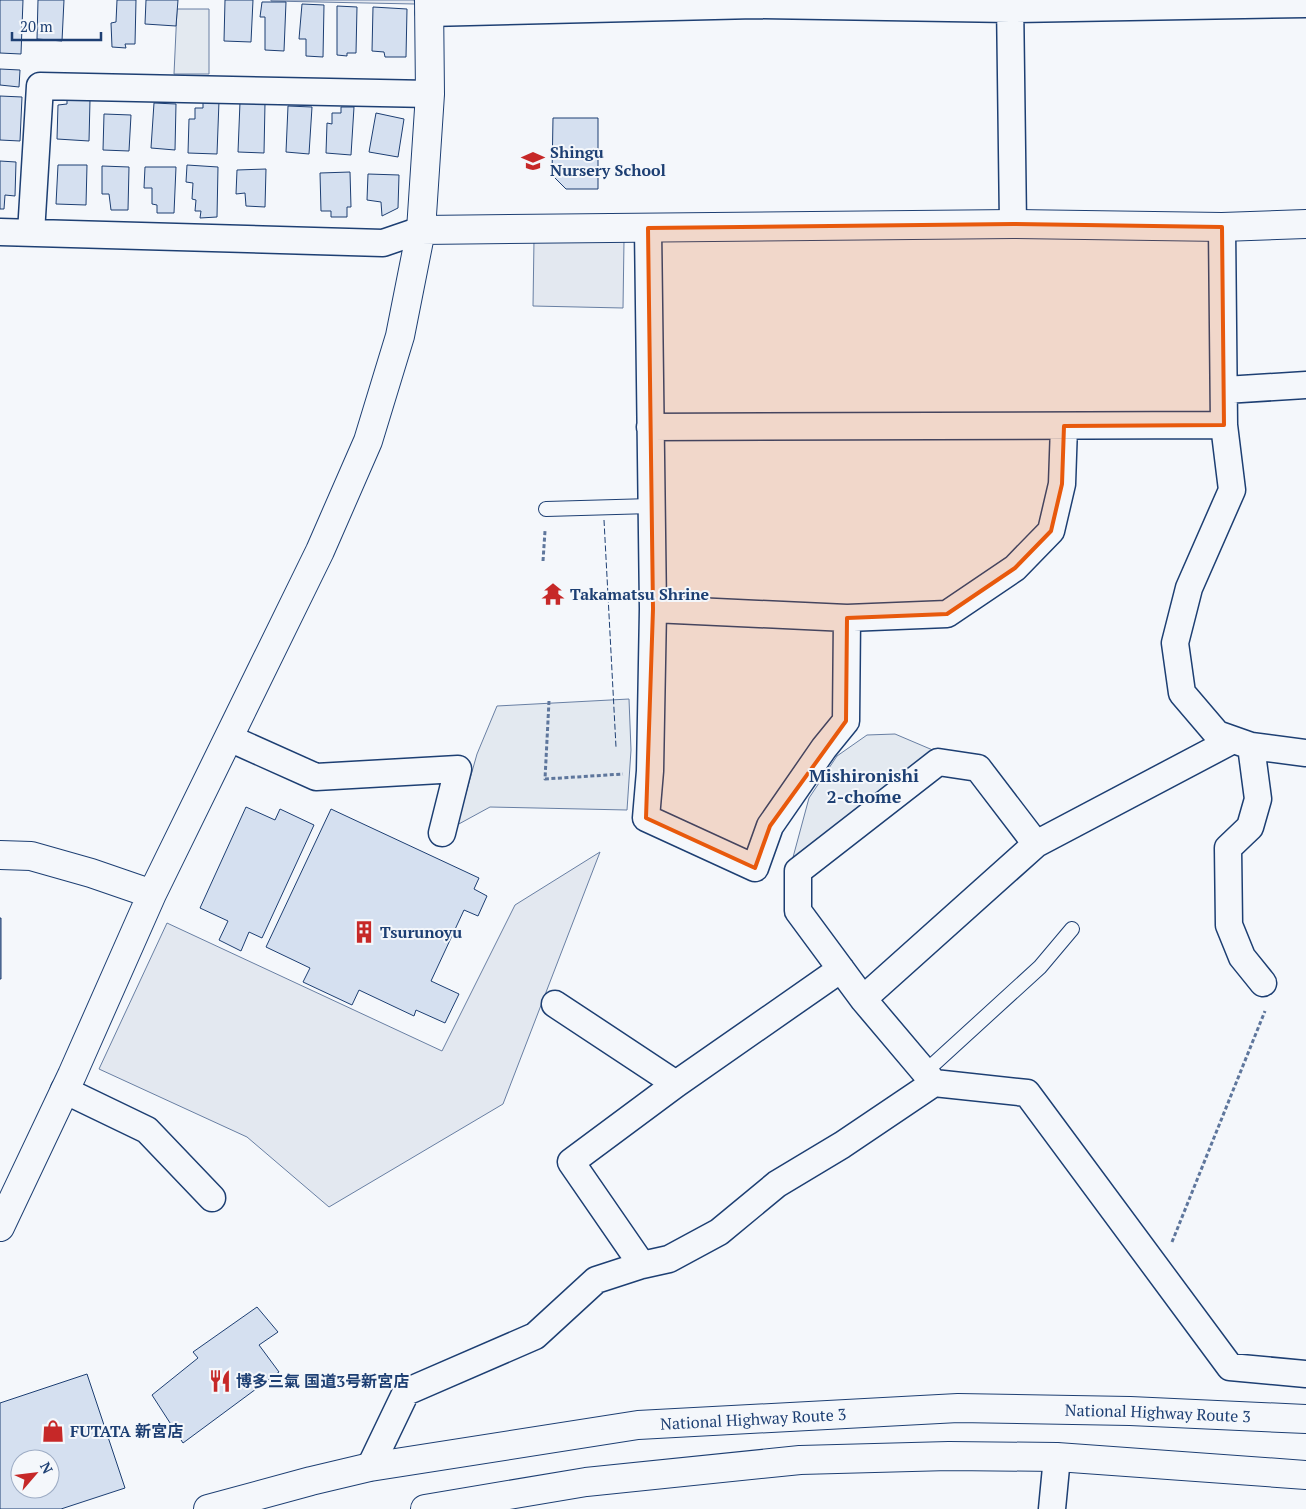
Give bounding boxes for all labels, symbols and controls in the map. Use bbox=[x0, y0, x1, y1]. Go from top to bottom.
scale bar bbox=[12, 10, 101, 42]
text: 20 m bbox=[20, 16, 53, 36]
place label: Shingu Nursery School bbox=[550, 141, 666, 181]
school or university icon: Shingu Nursery School bbox=[520, 148, 546, 174]
temple icon: Takamatsu Shrine bbox=[540, 581, 566, 607]
place label: Takamatsu Shrine bbox=[570, 583, 710, 605]
district label: Mishironishi 2-chome bbox=[809, 763, 919, 808]
building icon: Tsurunoyu bbox=[351, 919, 377, 945]
place label: Tsurunoyu bbox=[380, 921, 462, 943]
restaurant icon: 博多三氣 国道3号新宮店 bbox=[207, 1368, 233, 1394]
place label: 博多三氣 国道3号新宮店 bbox=[236, 1370, 409, 1392]
street label: National Highway Route 3 bbox=[1065, 1399, 1251, 1427]
street label: National Highway Route 3 bbox=[660, 1403, 847, 1435]
shop icon: FUTATA 新宮店 bbox=[40, 1418, 66, 1444]
place label: FUTATA 新宮店 bbox=[70, 1420, 183, 1442]
north arrow bbox=[10, 1449, 60, 1499]
text: N bbox=[36, 1459, 58, 1477]

